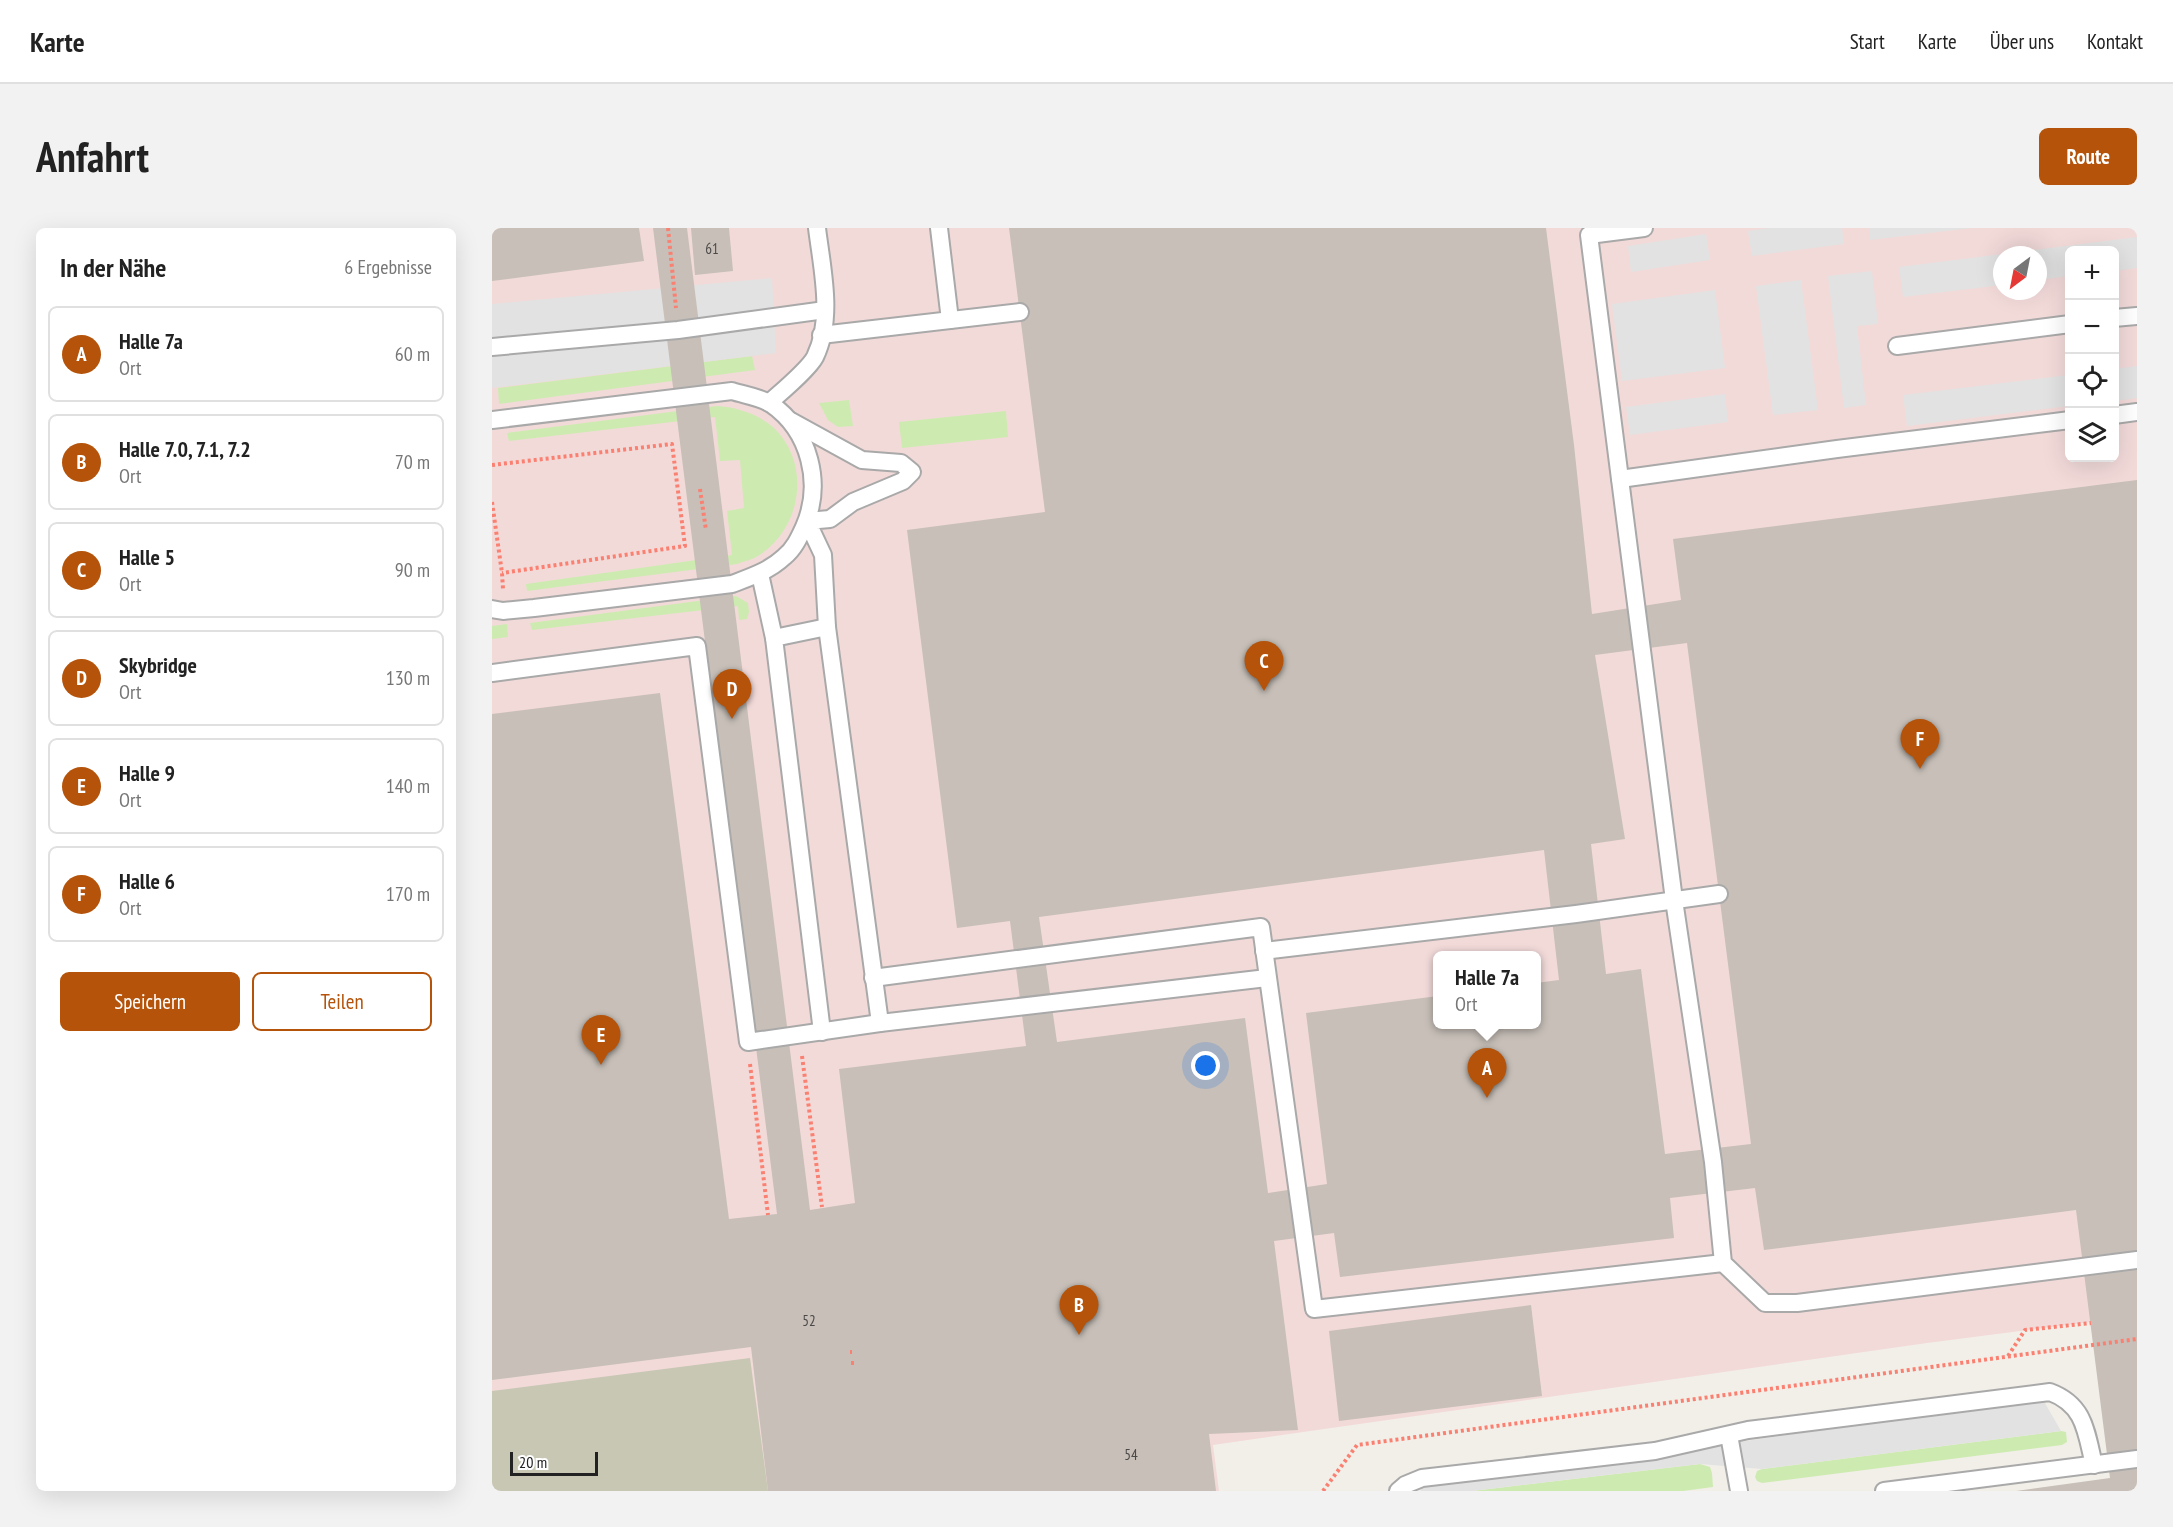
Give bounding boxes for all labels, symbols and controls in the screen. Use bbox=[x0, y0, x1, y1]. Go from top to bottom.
text: Karte bbox=[30, 23, 85, 60]
text: Start bbox=[1850, 28, 1885, 55]
text: Karte bbox=[1918, 28, 1957, 55]
text: Über uns bbox=[1990, 28, 2054, 55]
text: Kontakt bbox=[2087, 28, 2143, 55]
button: Route bbox=[2039, 128, 2137, 185]
text: Anfahrt bbox=[36, 129, 149, 184]
house number: 61 bbox=[705, 239, 719, 258]
north arrow bbox=[1993, 246, 2047, 300]
map controls bbox=[2065, 246, 2119, 462]
button: + bbox=[2065, 246, 2119, 300]
text: In der Nähe bbox=[60, 251, 166, 284]
text: 6 Ergebnisse bbox=[344, 254, 432, 280]
button: − bbox=[2065, 300, 2119, 354]
text: Halle 7a bbox=[119, 327, 183, 355]
text: A bbox=[76, 341, 87, 367]
text: 60 m bbox=[395, 341, 430, 367]
button: locate bbox=[2065, 354, 2119, 408]
text: Ort bbox=[119, 355, 141, 381]
button: layers bbox=[2065, 408, 2119, 462]
text: Halle 7.0, 7.1, 7.2 bbox=[119, 435, 251, 463]
text: B bbox=[77, 449, 86, 475]
text: 70 m bbox=[395, 449, 430, 475]
text: Ort bbox=[119, 463, 141, 489]
text: Halle 5 bbox=[119, 543, 175, 571]
text: C bbox=[77, 557, 86, 583]
text: 90 m bbox=[395, 557, 430, 583]
text: Ort bbox=[119, 571, 141, 597]
pin: C bbox=[1244, 642, 1284, 691]
text: Skybridge bbox=[119, 651, 197, 679]
text: D bbox=[76, 665, 87, 691]
text: 130 m bbox=[386, 665, 430, 691]
pin: D bbox=[712, 670, 752, 719]
text: Ort bbox=[119, 679, 141, 705]
pin: F bbox=[1900, 720, 1940, 769]
text: Halle 9 bbox=[119, 759, 175, 787]
text: E bbox=[77, 773, 86, 799]
text: 140 m bbox=[386, 773, 430, 799]
text: Ort bbox=[119, 787, 141, 813]
text: Halle 6 bbox=[119, 867, 175, 895]
text: F bbox=[77, 881, 86, 907]
text: 170 m bbox=[386, 881, 430, 907]
text: Ort bbox=[119, 895, 141, 921]
popup bbox=[1433, 951, 1541, 1029]
text: Halle 7a bbox=[1455, 963, 1519, 991]
button: Speichern bbox=[60, 972, 240, 1031]
button: Teilen bbox=[252, 972, 432, 1031]
text: Ort bbox=[1455, 991, 1477, 1017]
pin: E bbox=[582, 1016, 620, 1065]
pin: A bbox=[1468, 1048, 1506, 1098]
your location bbox=[1191, 1051, 1220, 1080]
pin: B bbox=[1060, 1286, 1098, 1335]
house number: 52 bbox=[802, 1311, 816, 1330]
house number: 54 bbox=[1124, 1445, 1138, 1464]
scale bar bbox=[510, 1449, 598, 1476]
text: 20 m bbox=[519, 1452, 547, 1472]

